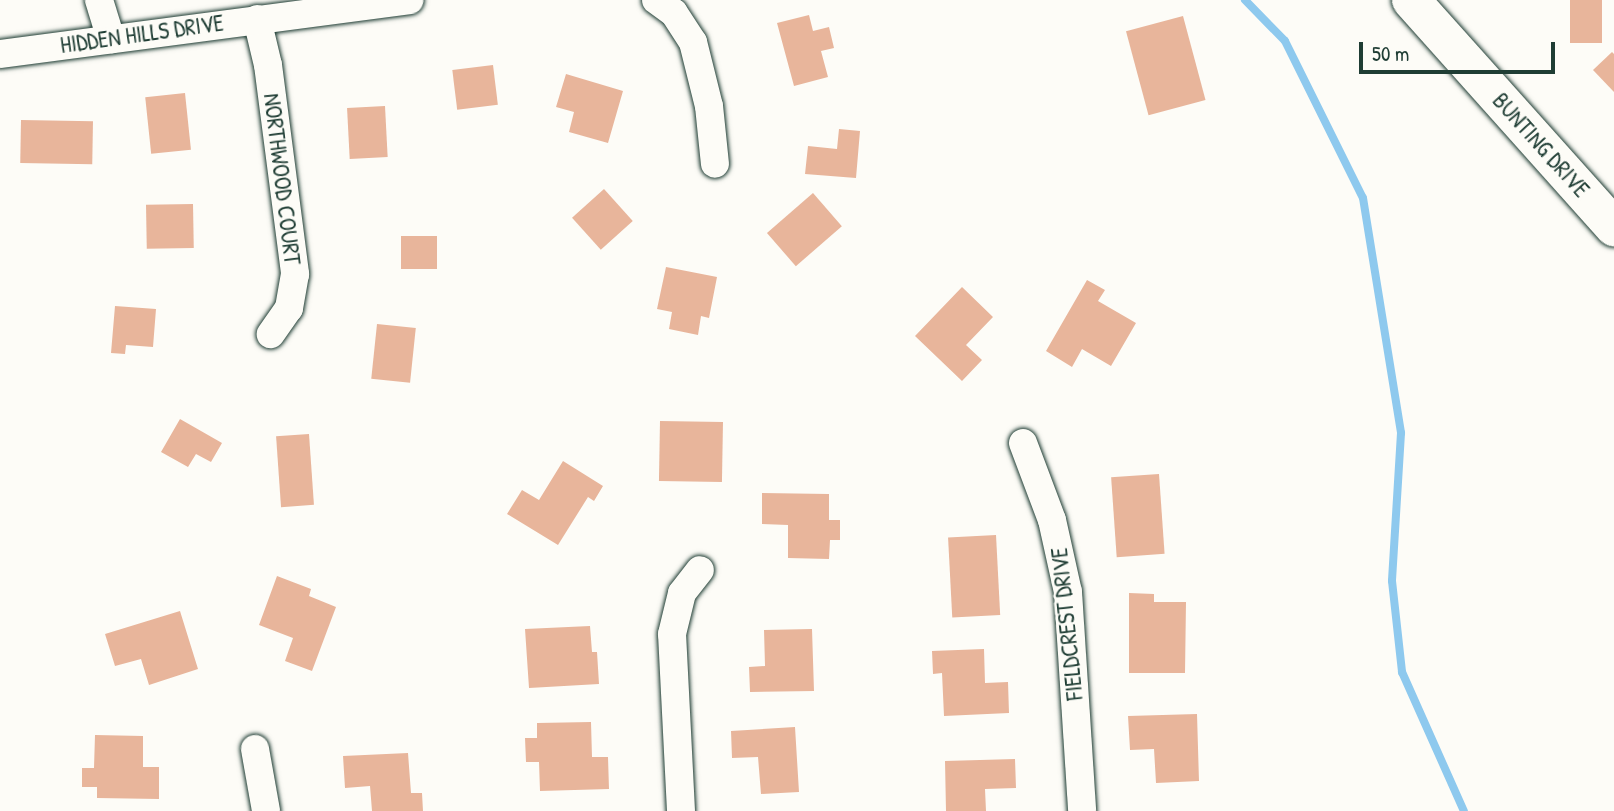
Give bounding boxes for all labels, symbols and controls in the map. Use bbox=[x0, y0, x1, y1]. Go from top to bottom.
street label: HIDDEN HILLS DRIVE bbox=[59, 9, 225, 59]
scale bar bbox=[1362, 28, 1558, 72]
text: 50 m bbox=[1372, 39, 1409, 68]
street label: BUNTING DRIVE bbox=[1487, 87, 1595, 203]
street label: NORTHWOOD COURT bbox=[258, 92, 306, 266]
street label: FIELDCREST DRIVE bbox=[1045, 546, 1089, 702]

